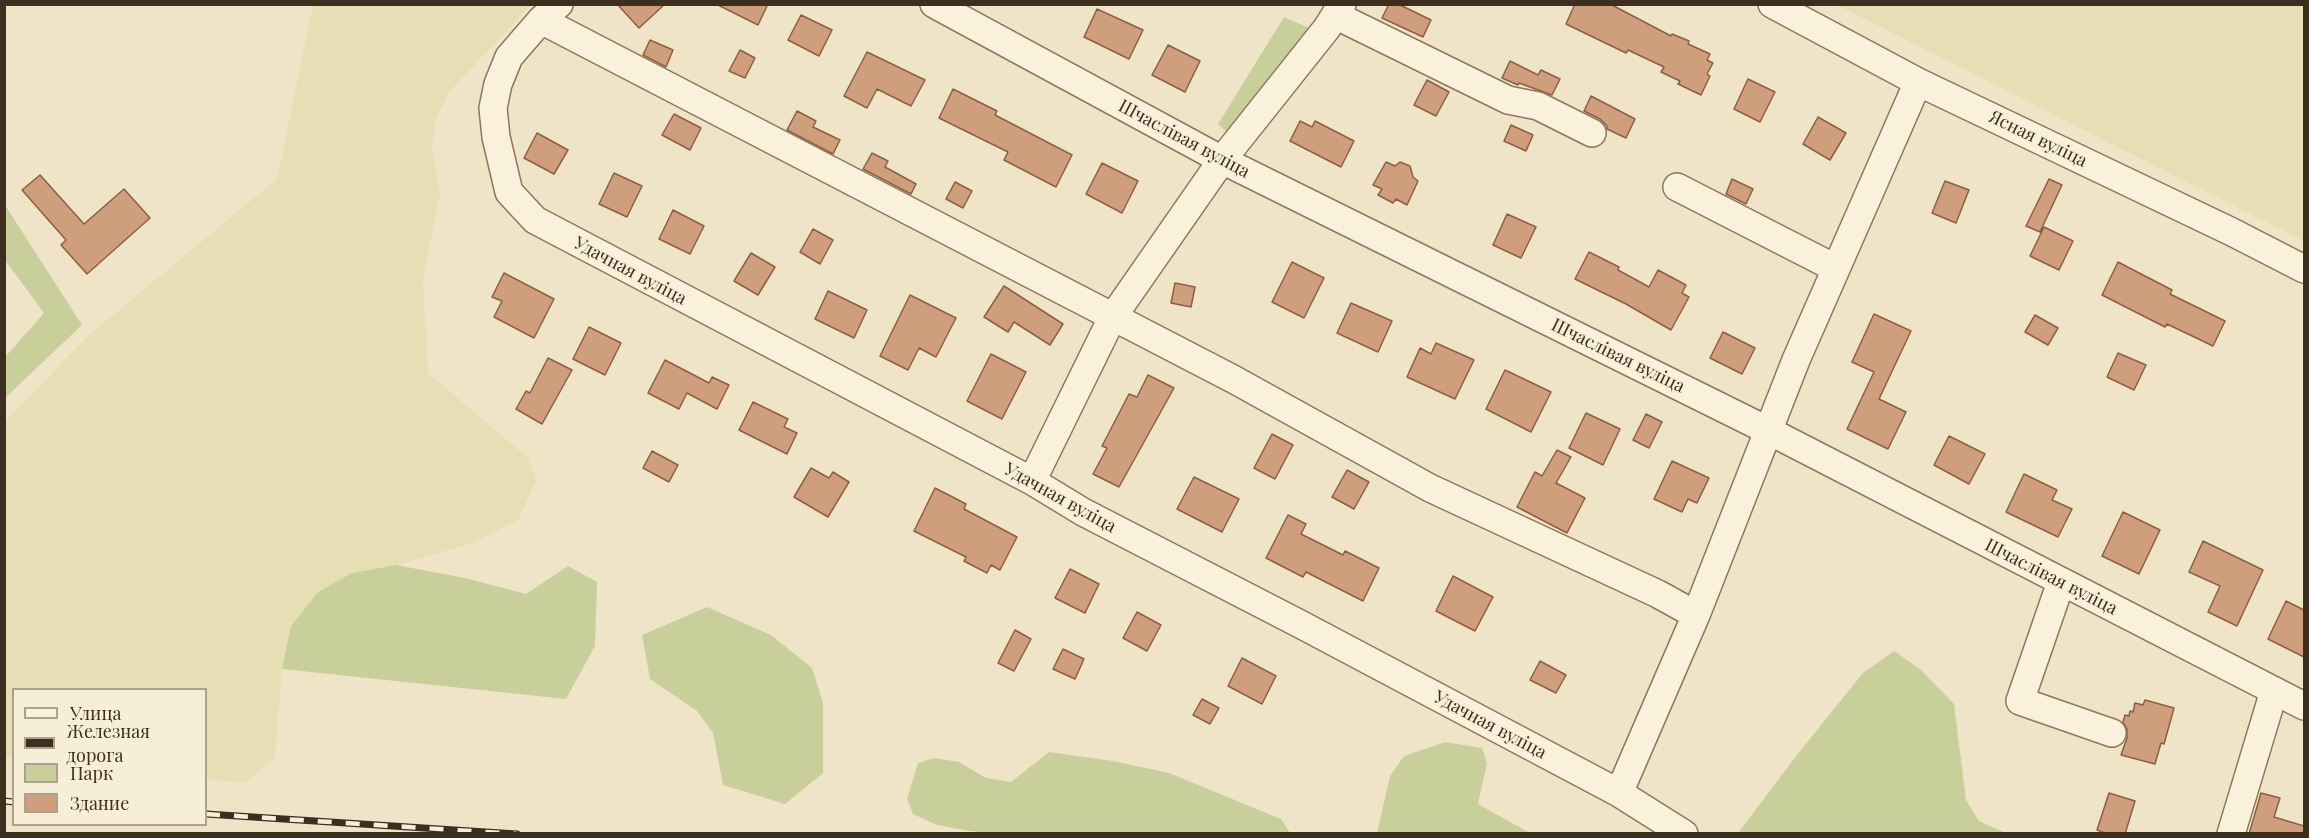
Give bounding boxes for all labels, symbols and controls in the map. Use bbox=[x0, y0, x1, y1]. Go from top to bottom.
street label: Шчаслівая вуліца bbox=[1115, 95, 1253, 183]
street label: Ясная вуліца bbox=[1985, 106, 2091, 172]
street label: Удачная вуліца bbox=[570, 232, 690, 310]
street label: Шчаслівая вуліца bbox=[1548, 314, 1688, 398]
street label: Удачная вуліца bbox=[1000, 458, 1120, 538]
street label: Шчаслівая вуліца bbox=[1981, 534, 2121, 620]
street label: Удачная вуліца bbox=[1430, 686, 1550, 764]
legend bbox=[12, 688, 207, 826]
text: Улица bbox=[70, 701, 121, 725]
text: Железная дорога bbox=[67, 719, 150, 767]
text: Парк bbox=[70, 761, 113, 785]
text: Здание bbox=[70, 791, 129, 815]

